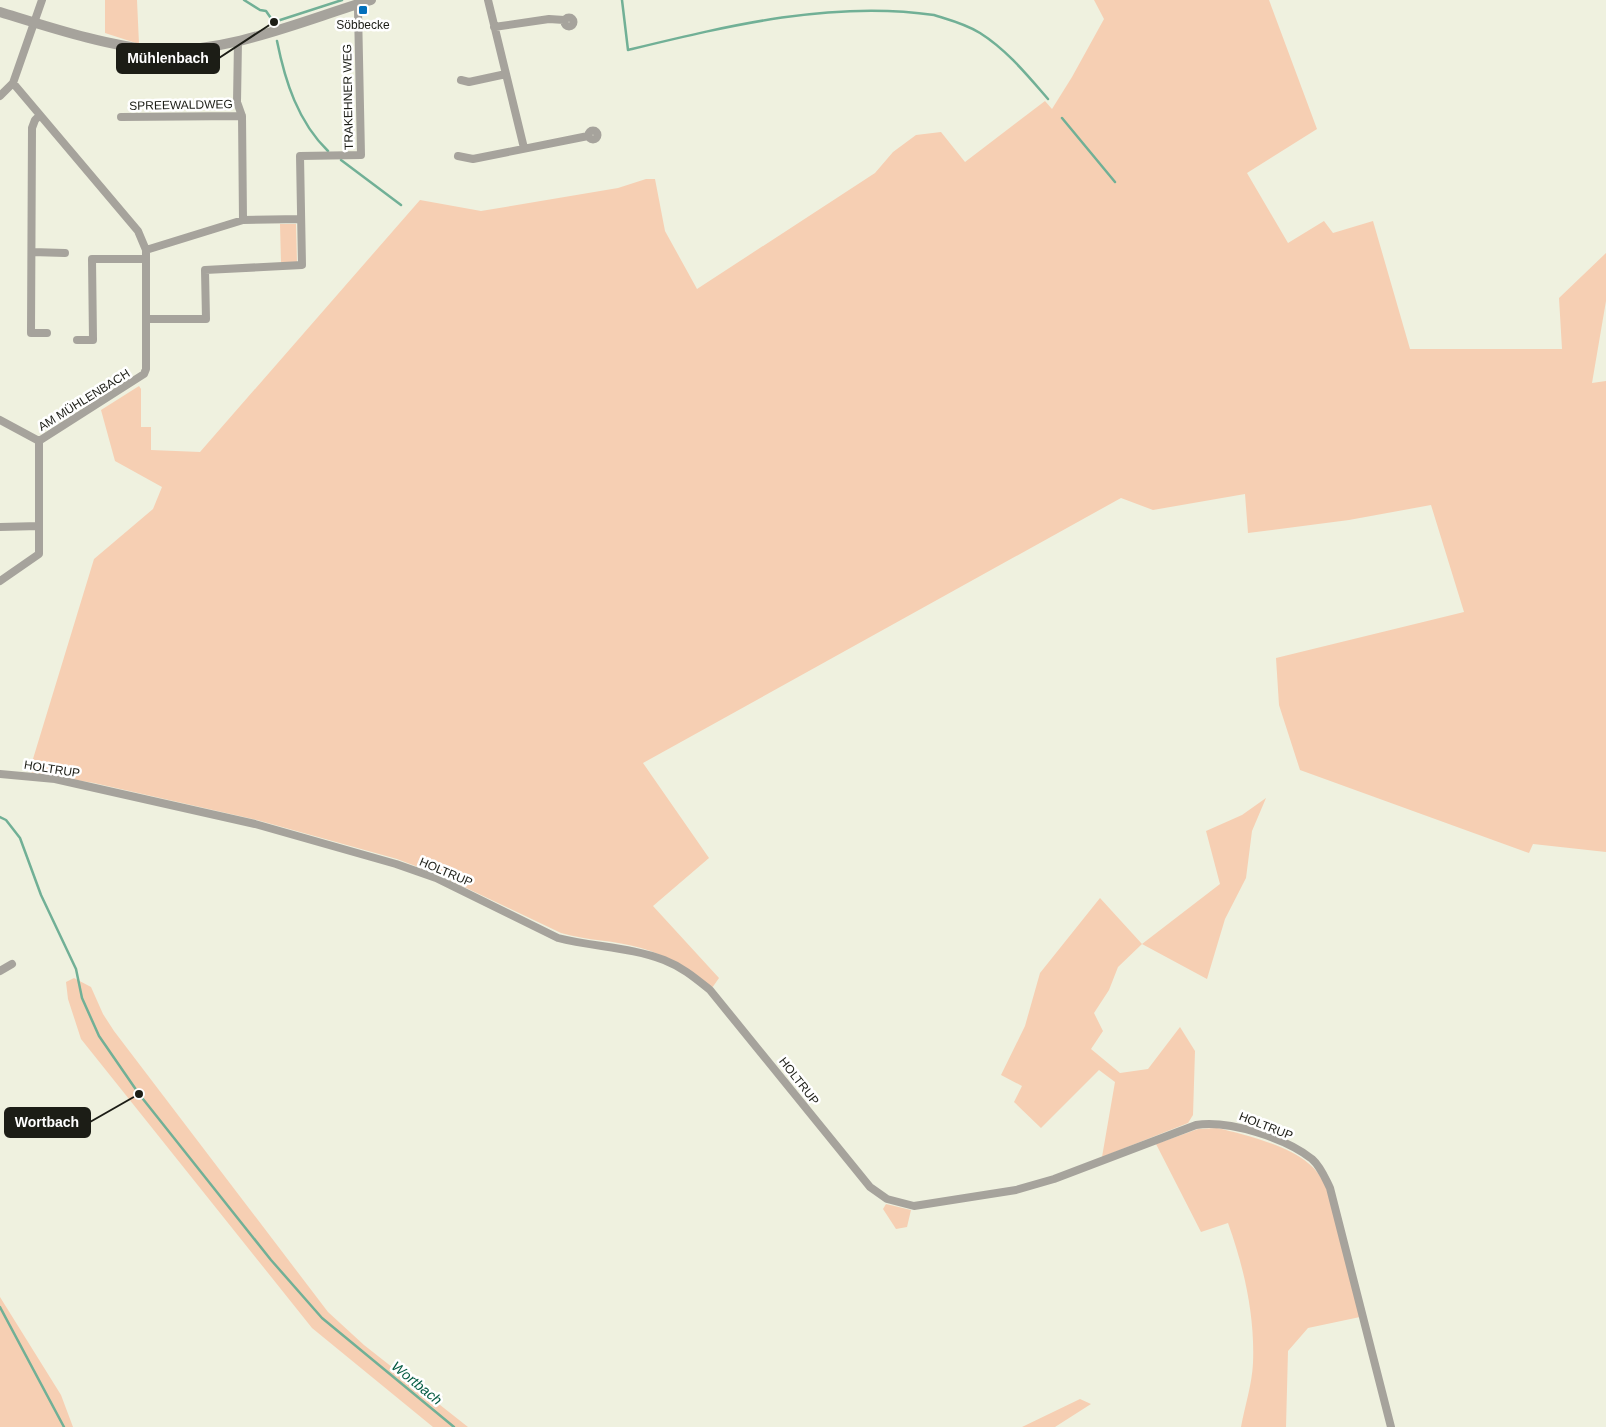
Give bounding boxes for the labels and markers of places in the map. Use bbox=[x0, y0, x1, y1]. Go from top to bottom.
marker: Söbbecke bbox=[357, 4, 369, 16]
place label: Söbbecke bbox=[336, 18, 390, 32]
callout: Mühlenbach bbox=[117, 44, 219, 73]
callout: Wortbach bbox=[5, 1108, 90, 1137]

